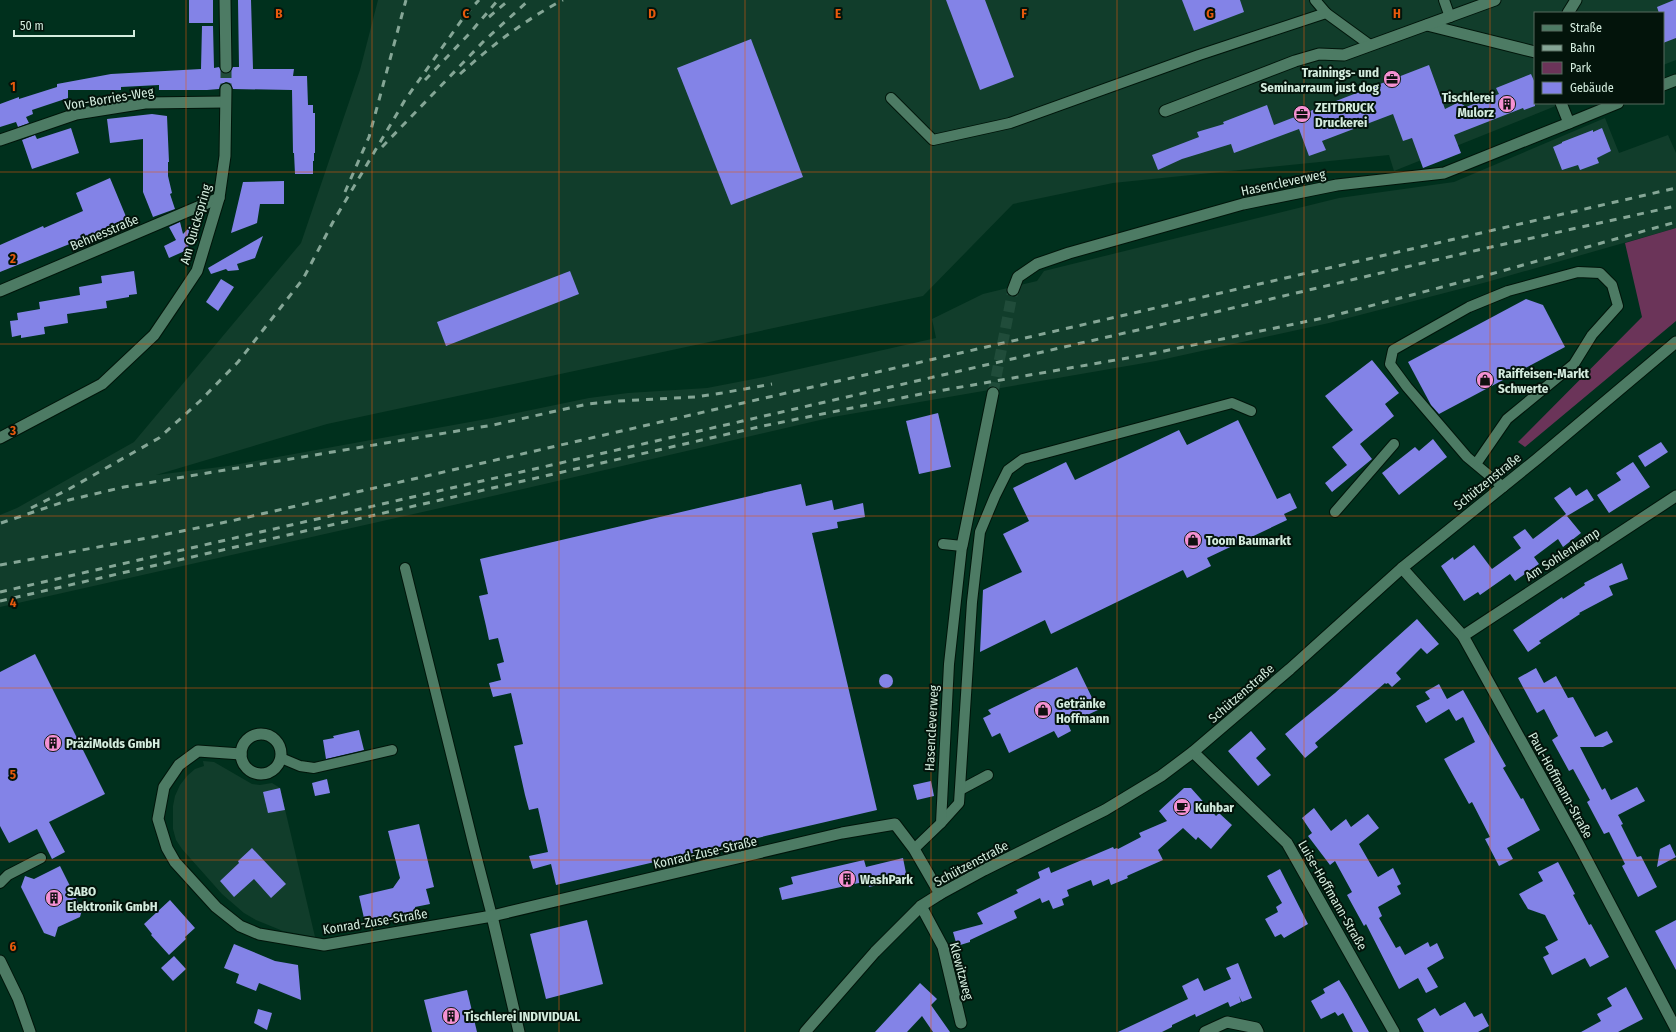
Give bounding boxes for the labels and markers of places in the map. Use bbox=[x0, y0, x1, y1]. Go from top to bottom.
place label: Trainings- und Seminarraum just dog bbox=[1261, 65, 1380, 95]
office icon: Trainings- und Seminarraum just dog bbox=[1382, 69, 1402, 89]
place label: Tischlerei Mulorz bbox=[1442, 90, 1495, 120]
building icon: Tischlerei Mulorz bbox=[1497, 94, 1517, 114]
place label: ZEITDRUCK Druckerei bbox=[1315, 100, 1375, 130]
office icon: ZEITDRUCK Druckerei bbox=[1292, 104, 1312, 124]
place label: Raiffeisen-Markt Schwerte bbox=[1498, 366, 1590, 396]
shop icon: Raiffeisen-Markt Schwerte bbox=[1475, 370, 1495, 390]
shop icon: Toom Baumarkt bbox=[1183, 530, 1203, 550]
place label: Toom Baumarkt bbox=[1206, 533, 1291, 548]
place label: Getränke Hoffmann bbox=[1056, 696, 1110, 726]
shop icon: Getränke Hoffmann bbox=[1033, 700, 1053, 720]
building icon: PräziMolds GmbH bbox=[43, 733, 63, 753]
place label: PräziMolds GmbH bbox=[66, 736, 160, 751]
cafe icon: Kuhbar bbox=[1172, 797, 1192, 817]
place label: Kuhbar bbox=[1195, 800, 1234, 815]
building icon: WashPark bbox=[837, 869, 857, 889]
place label: WashPark bbox=[860, 872, 913, 887]
place label: SABO Elektronik GmbH bbox=[67, 884, 158, 914]
building icon: SABO Elektronik GmbH bbox=[44, 888, 64, 908]
building icon: Tischlerei INDIVIDUAL bbox=[441, 1006, 461, 1026]
place label: Tischlerei INDIVIDUAL bbox=[464, 1009, 580, 1024]

